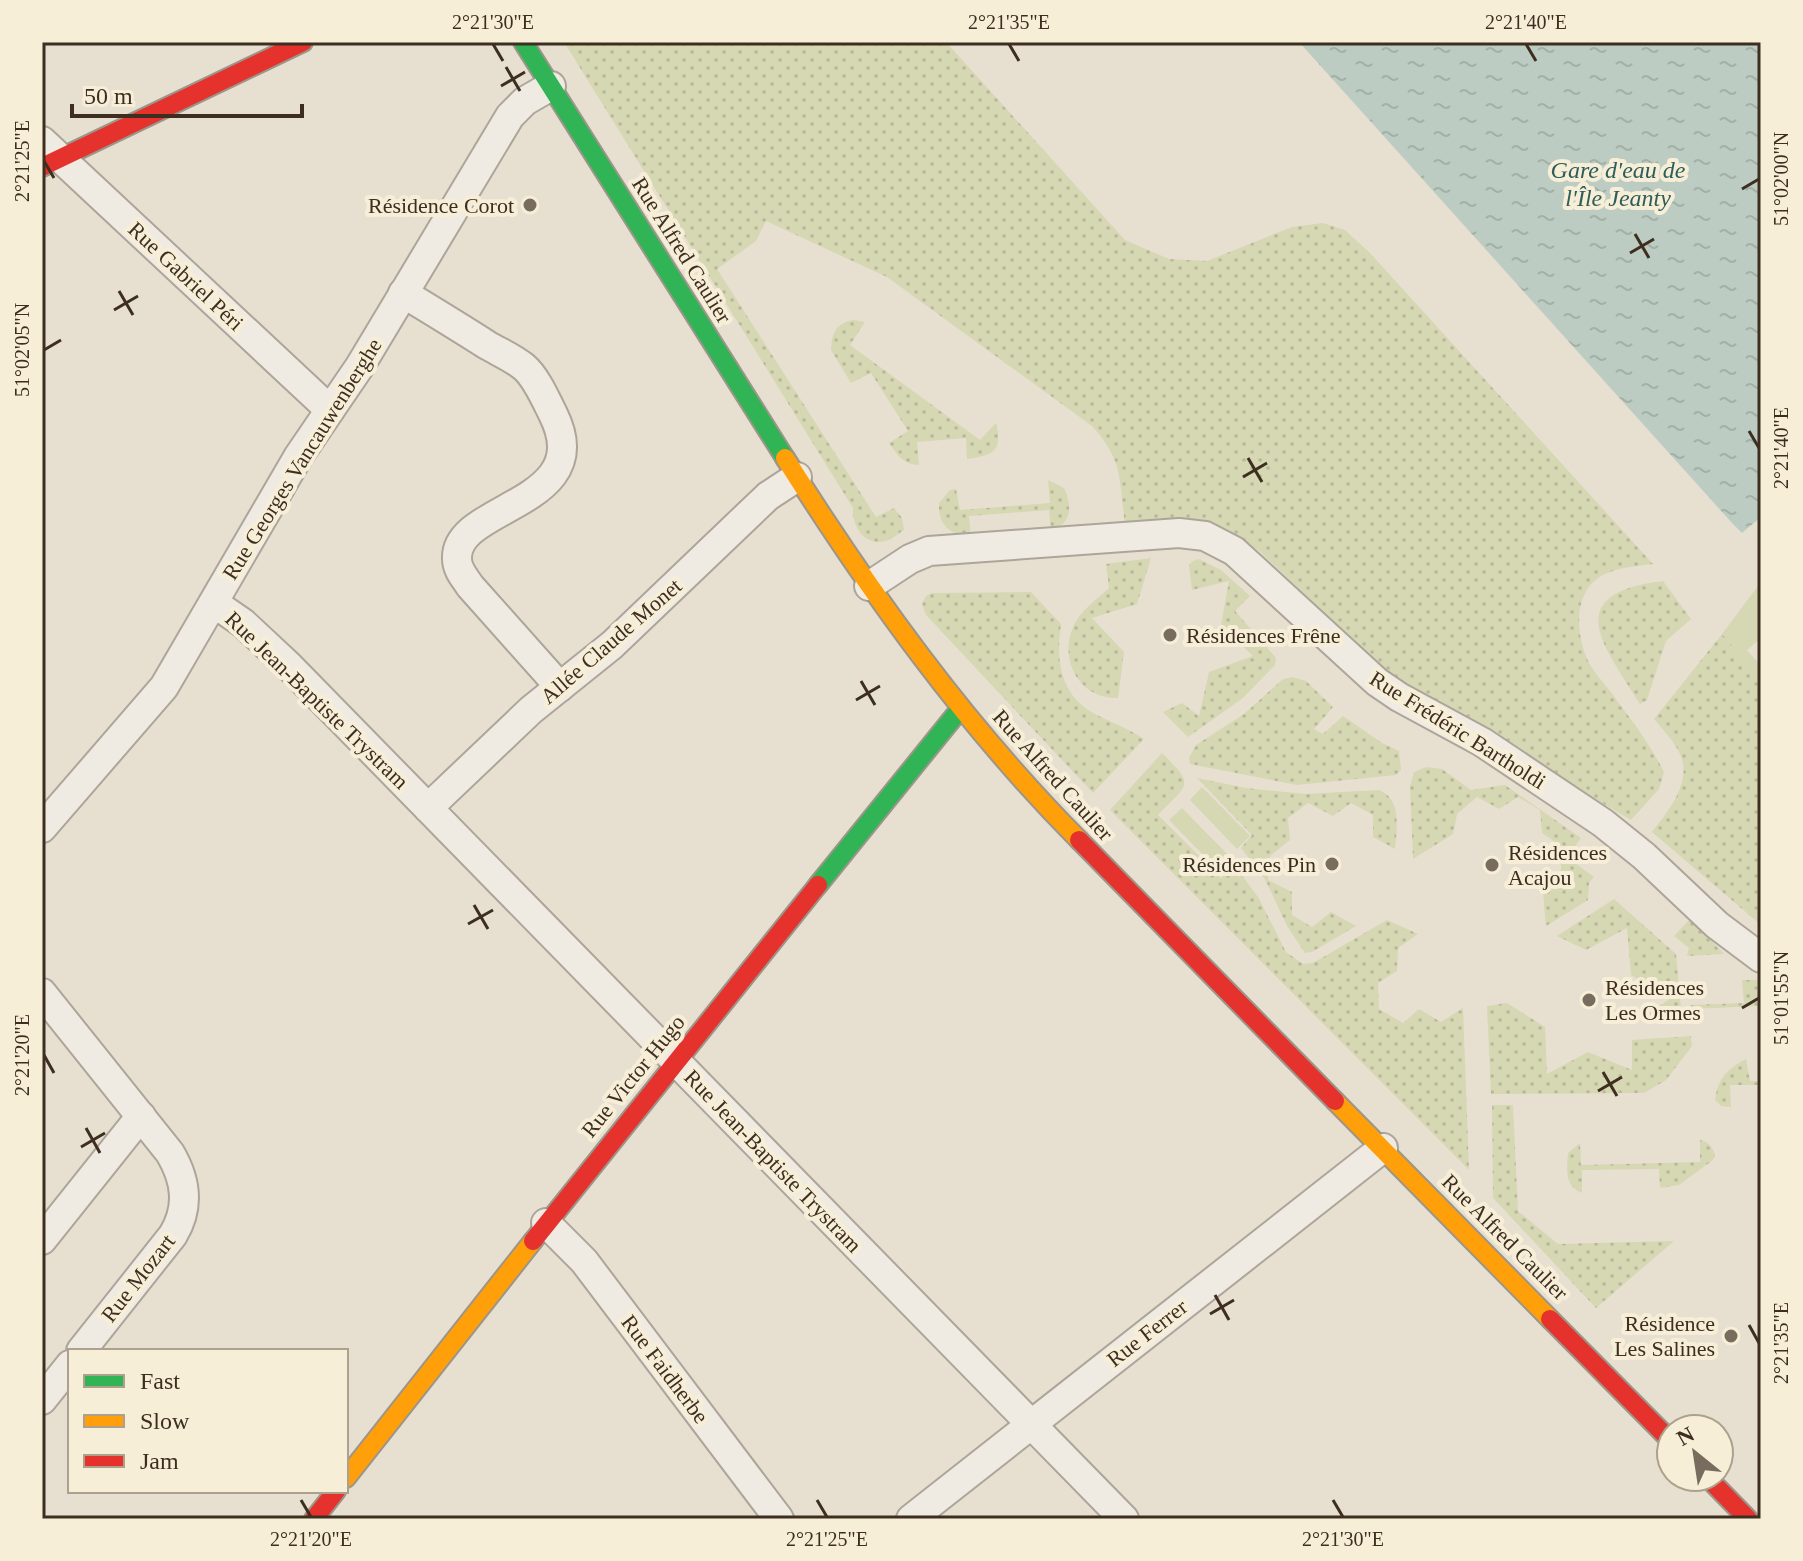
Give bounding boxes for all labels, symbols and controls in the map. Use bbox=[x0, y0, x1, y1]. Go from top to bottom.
text: 2°21'30"E bbox=[452, 11, 534, 33]
text: 2°21'35"E bbox=[968, 11, 1050, 33]
text: 2°21'40"E bbox=[1485, 11, 1567, 33]
scale bar bbox=[72, 68, 302, 118]
text: 50 m bbox=[84, 83, 133, 109]
text: 2°21'25"E bbox=[11, 120, 33, 202]
text: 51°02'00"N bbox=[1770, 132, 1792, 226]
water label: Gare d'eau de l'Île Jeanty bbox=[1551, 157, 1686, 211]
street label: Rue Alfred Caulier bbox=[627, 172, 737, 328]
place label: Résidence Corot bbox=[368, 193, 514, 218]
marker: Résidence Corot bbox=[521, 196, 539, 214]
street label: Rue Gabriel Péri bbox=[123, 216, 249, 336]
text: 51°02'05"N bbox=[11, 303, 33, 397]
street label: Rue Georges Vancauwenberghe bbox=[217, 334, 387, 584]
text: 2°21'40"E bbox=[1770, 407, 1792, 489]
street label: Allée Claude Monet bbox=[535, 573, 687, 709]
street label: Rue Jean-Baptiste Trystram bbox=[220, 606, 414, 794]
place label: Résidences Frêne bbox=[1186, 623, 1341, 648]
marker: Résidences Frêne bbox=[1161, 626, 1179, 644]
street label: Rue Frédéric Bartholdi bbox=[1365, 666, 1551, 794]
street label: Rue Alfred Caulier bbox=[988, 704, 1119, 846]
place label: Résidences Acajou bbox=[1508, 840, 1607, 890]
place label: Résidences Pin bbox=[1182, 852, 1316, 877]
marker: Résidences Pin bbox=[1323, 855, 1341, 873]
marker: Résidences Acajou bbox=[1483, 856, 1501, 874]
text: 51°01'55"N bbox=[1770, 951, 1792, 1045]
place label: Résidences Les Ormes bbox=[1605, 975, 1704, 1025]
marker: Résidences Les Ormes bbox=[1580, 991, 1598, 1009]
street label: Rue Victor Hugo bbox=[576, 1010, 690, 1142]
text: 2°21'20"E bbox=[11, 1014, 33, 1096]
street label: Rue Jean-Baptiste Trystram bbox=[679, 1064, 867, 1258]
street label: Rue Alfred Caulier bbox=[1437, 1169, 1573, 1305]
street label: Rue Mozart bbox=[96, 1229, 180, 1327]
street label: Rue Ferrer bbox=[1102, 1294, 1193, 1372]
text: 2°21'35"E bbox=[1770, 1302, 1792, 1384]
street label: Rue Faidherbe bbox=[616, 1310, 714, 1428]
place label: Résidence Les Salines bbox=[1614, 1311, 1715, 1361]
marker: Résidence Les Salines bbox=[1722, 1327, 1740, 1345]
legend bbox=[68, 1349, 348, 1493]
text: Fast bbox=[140, 1368, 180, 1394]
text: Slow bbox=[140, 1408, 190, 1434]
north arrow bbox=[1655, 1413, 1735, 1493]
text: N bbox=[1672, 1421, 1698, 1451]
text: Jam bbox=[140, 1448, 179, 1474]
text: 2°21'20"E bbox=[270, 1528, 352, 1550]
text: 2°21'25"E bbox=[786, 1528, 868, 1550]
text: 2°21'30"E bbox=[1302, 1528, 1384, 1550]

